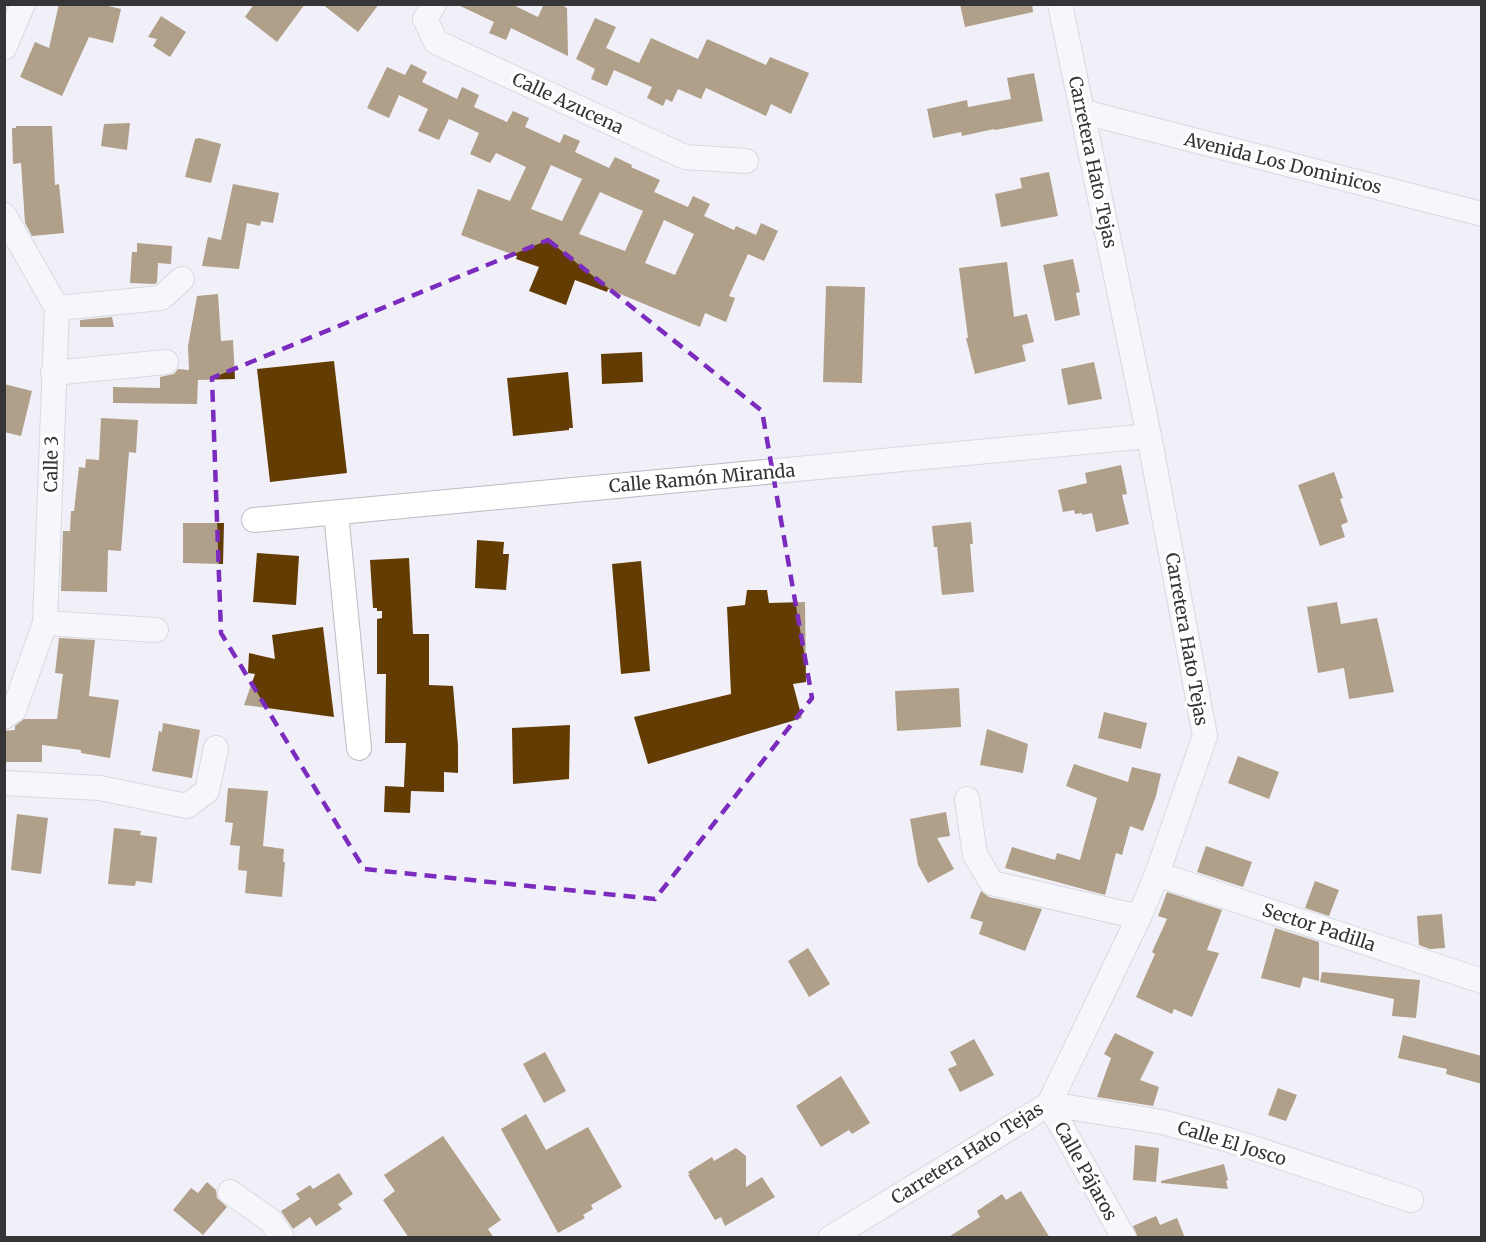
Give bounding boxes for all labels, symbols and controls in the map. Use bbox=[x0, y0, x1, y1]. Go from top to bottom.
street label: Calle Azucena bbox=[509, 67, 628, 139]
street label: Carretera Hato Tejas bbox=[1064, 74, 1122, 250]
street label: Avenida Los Dominicos bbox=[1181, 127, 1384, 199]
street label: Calle 3 bbox=[39, 435, 63, 493]
street label: Calle Ramón Miranda bbox=[608, 458, 796, 498]
street label: Carretera Hato Tejas bbox=[1160, 551, 1214, 727]
street label: Sector Padilla bbox=[1259, 898, 1379, 956]
street label: Carretera Hato Tejas bbox=[887, 1097, 1048, 1209]
street label: Calle El Josco bbox=[1175, 1116, 1289, 1170]
street label: Calle Pájaros bbox=[1049, 1118, 1123, 1224]

